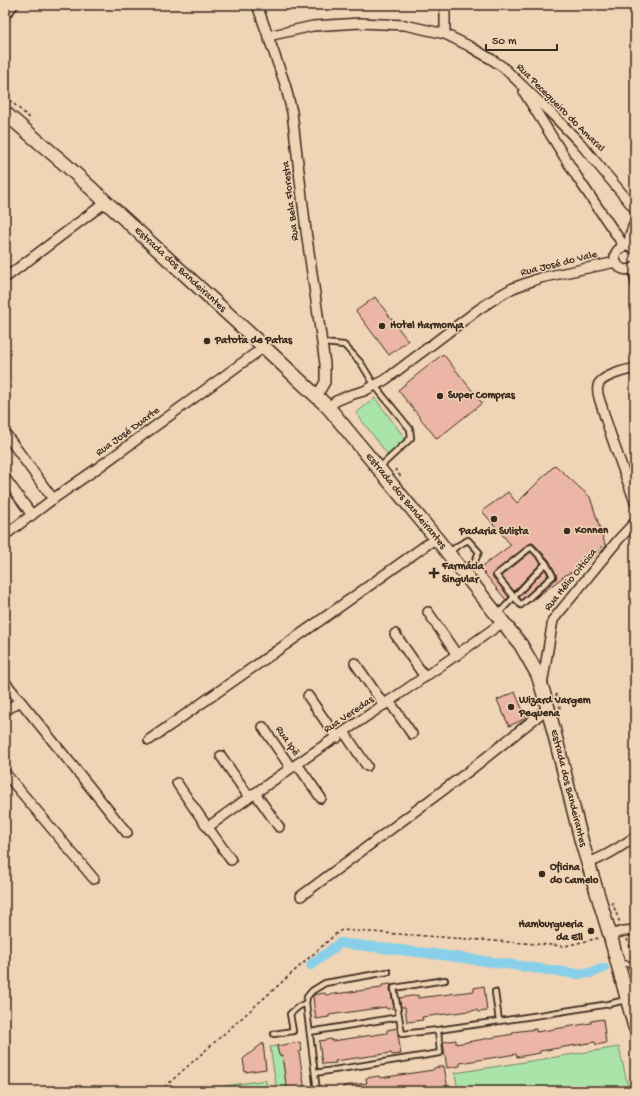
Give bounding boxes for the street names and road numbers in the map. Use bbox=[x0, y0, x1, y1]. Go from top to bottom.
street label: Rua Pecegueiro do Amaral bbox=[513, 61, 607, 155]
street label: Rua Bela Floresta bbox=[280, 160, 302, 241]
street label: Estrada dos Bandeirantes bbox=[132, 225, 229, 316]
street label: Rua José do Vale bbox=[519, 249, 599, 279]
street label: Rua José Duarte bbox=[94, 405, 163, 459]
street label: Estrada dos Bandeirantes bbox=[363, 451, 449, 552]
street label: Rua Hélio Oiticica bbox=[542, 546, 600, 614]
street label: Rua Veredas bbox=[322, 693, 377, 736]
street label: Rua Ipê bbox=[273, 724, 302, 758]
street label: Estrada dos Bandeirantes bbox=[548, 728, 589, 849]

